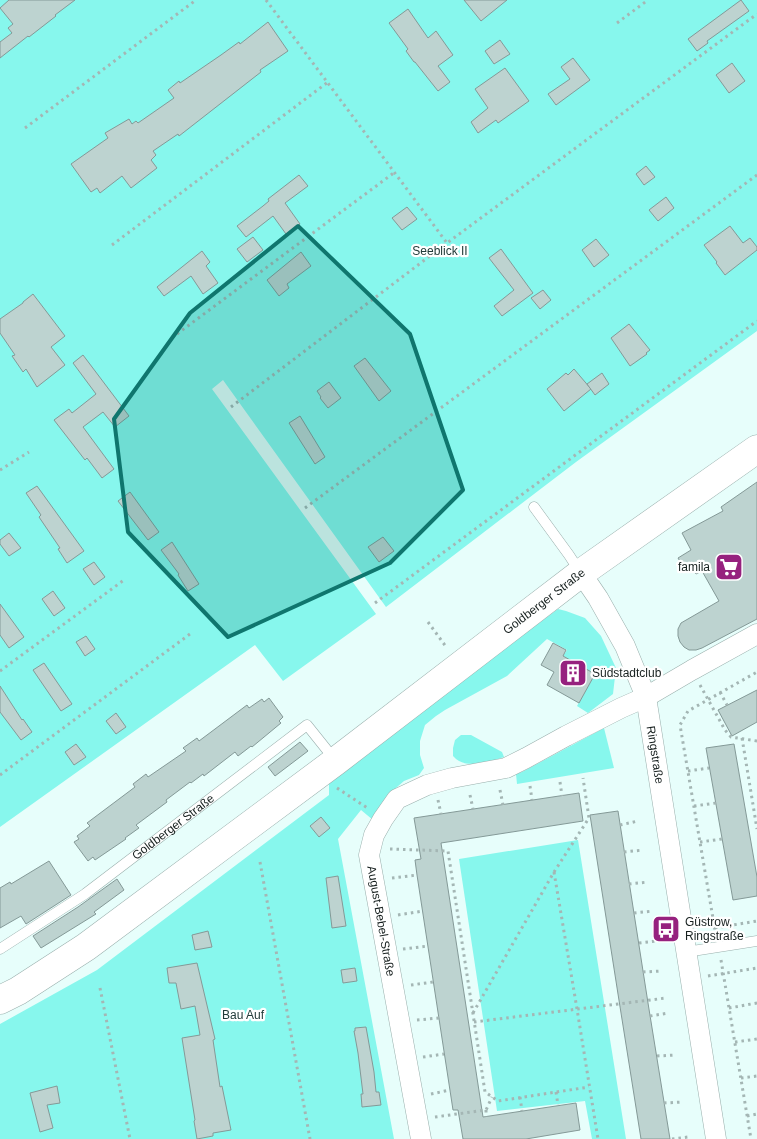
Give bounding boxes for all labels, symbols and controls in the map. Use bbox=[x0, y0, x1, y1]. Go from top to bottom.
park label: Seeblick II bbox=[412, 244, 468, 258]
supermarket icon: famila bbox=[714, 552, 744, 582]
place label: famila bbox=[678, 560, 710, 574]
street label: Goldberger Straße bbox=[500, 565, 588, 637]
building icon: Südstadtclub bbox=[558, 658, 588, 688]
place label: Südstadtclub bbox=[592, 666, 662, 680]
street label: Ringstraße bbox=[644, 725, 667, 785]
street label: Goldberger Straße bbox=[129, 791, 217, 863]
street label: August-Bebel-Straße bbox=[364, 865, 398, 978]
bus stop icon: Güstrow, Ringstraße bbox=[651, 914, 681, 944]
place label: Güstrow, Ringstraße bbox=[685, 915, 744, 943]
park label: Bau Auf bbox=[222, 1008, 265, 1022]

